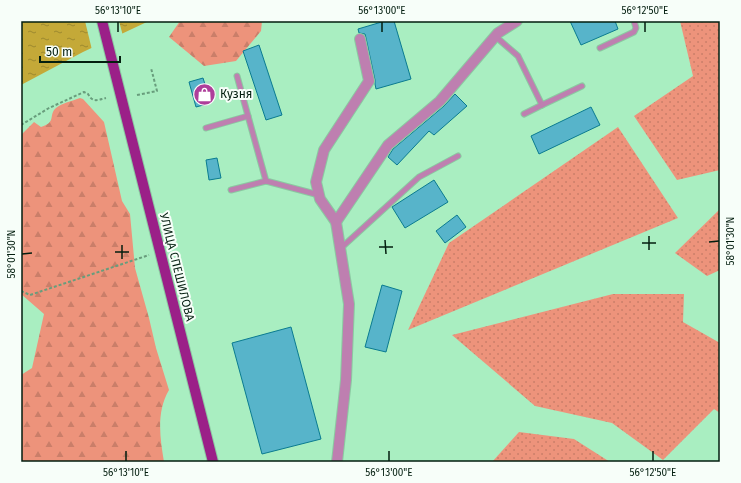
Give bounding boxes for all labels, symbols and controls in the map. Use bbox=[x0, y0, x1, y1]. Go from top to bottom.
text: 56°13'10"E bbox=[95, 5, 141, 17]
text: 56°13'00"E bbox=[358, 5, 406, 17]
text: 56°12'50"E bbox=[622, 5, 668, 17]
scale bar bbox=[40, 38, 120, 64]
text: 50 m bbox=[46, 45, 72, 59]
shop icon: Кузня bbox=[192, 81, 218, 107]
place label: Кузня bbox=[220, 87, 252, 101]
street label: УЛИЦА СПЕШИЛОВА bbox=[157, 211, 197, 323]
text: 58°01'30"N bbox=[725, 217, 737, 265]
text: 58°01'30"N bbox=[6, 230, 18, 278]
text: 56°13'10"E bbox=[103, 467, 149, 479]
text: 56°13'00"E bbox=[365, 467, 413, 479]
text: 56°12'50"E bbox=[630, 467, 676, 479]

